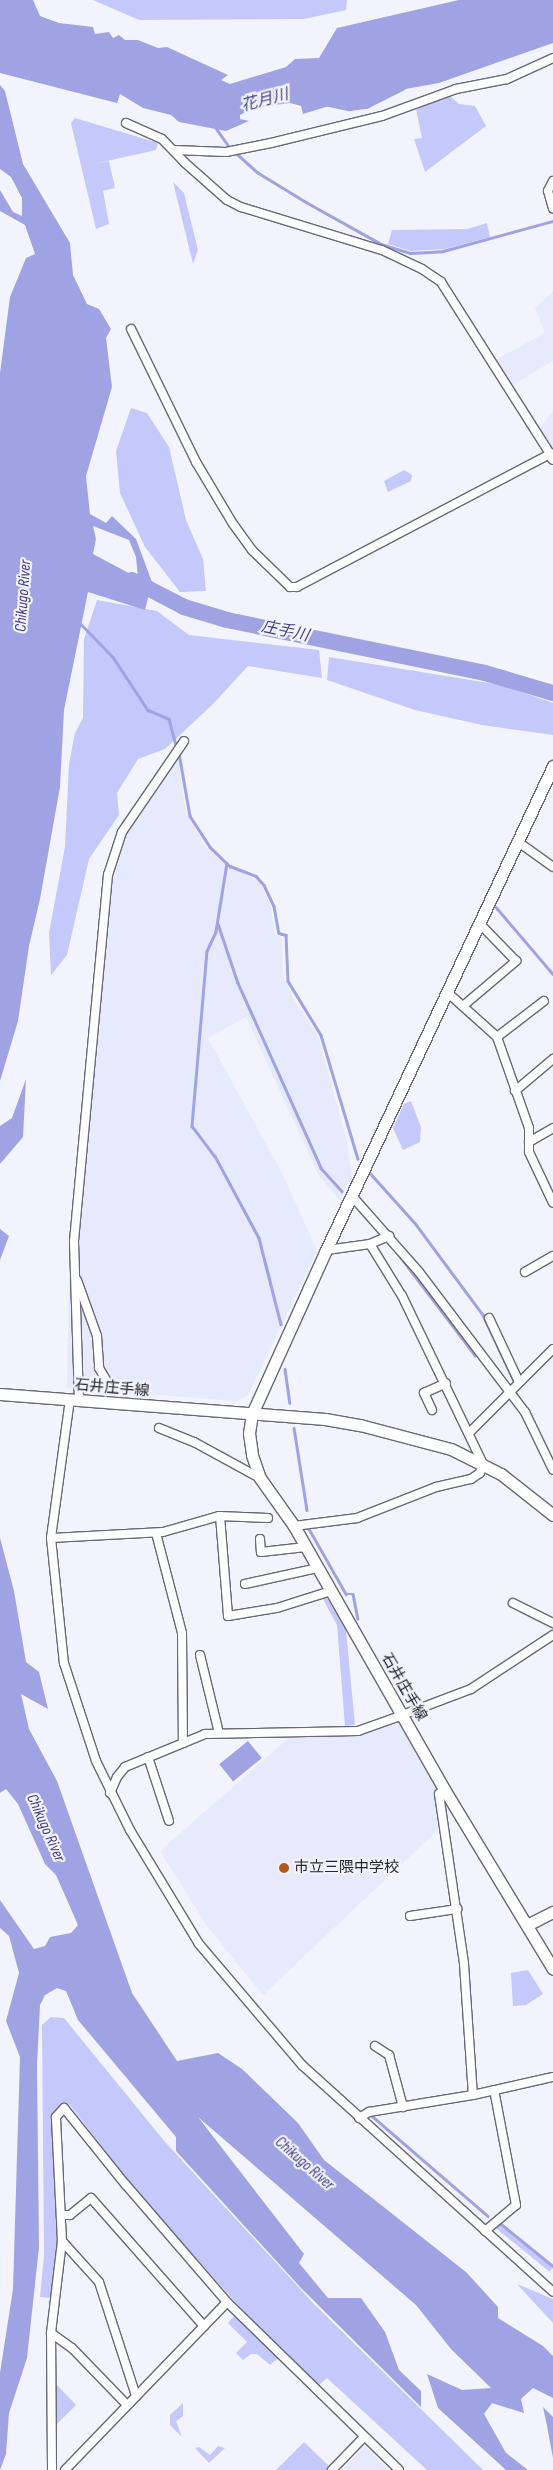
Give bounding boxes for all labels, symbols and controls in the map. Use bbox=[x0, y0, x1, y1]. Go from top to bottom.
water label: 花月川 bbox=[239, 86, 291, 116]
water label: Chikugo River bbox=[12, 559, 36, 633]
water label: 庄手川 bbox=[260, 618, 310, 646]
street label: 石井庄手線 bbox=[74, 1376, 150, 1400]
street label: 石井庄手線 bbox=[377, 1650, 431, 1724]
water label: Chikugo River bbox=[22, 1791, 68, 1865]
place label: 市立三隈中学校 bbox=[294, 1859, 399, 1877]
marker: 市立三隈中学校 bbox=[278, 1862, 290, 1874]
water label: Chikugo River bbox=[271, 2133, 337, 2195]

